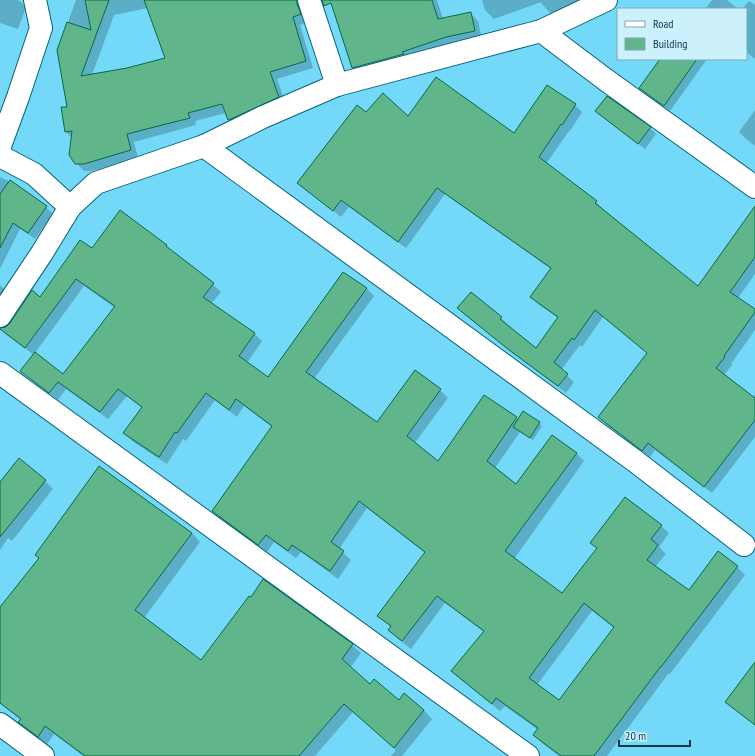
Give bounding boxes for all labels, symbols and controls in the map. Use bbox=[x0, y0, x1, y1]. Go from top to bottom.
legend bbox=[617, 8, 747, 60]
text: Road bbox=[653, 16, 673, 31]
text: Building bbox=[653, 36, 688, 51]
scale bar bbox=[619, 722, 690, 748]
text: 20 m bbox=[625, 728, 646, 743]

